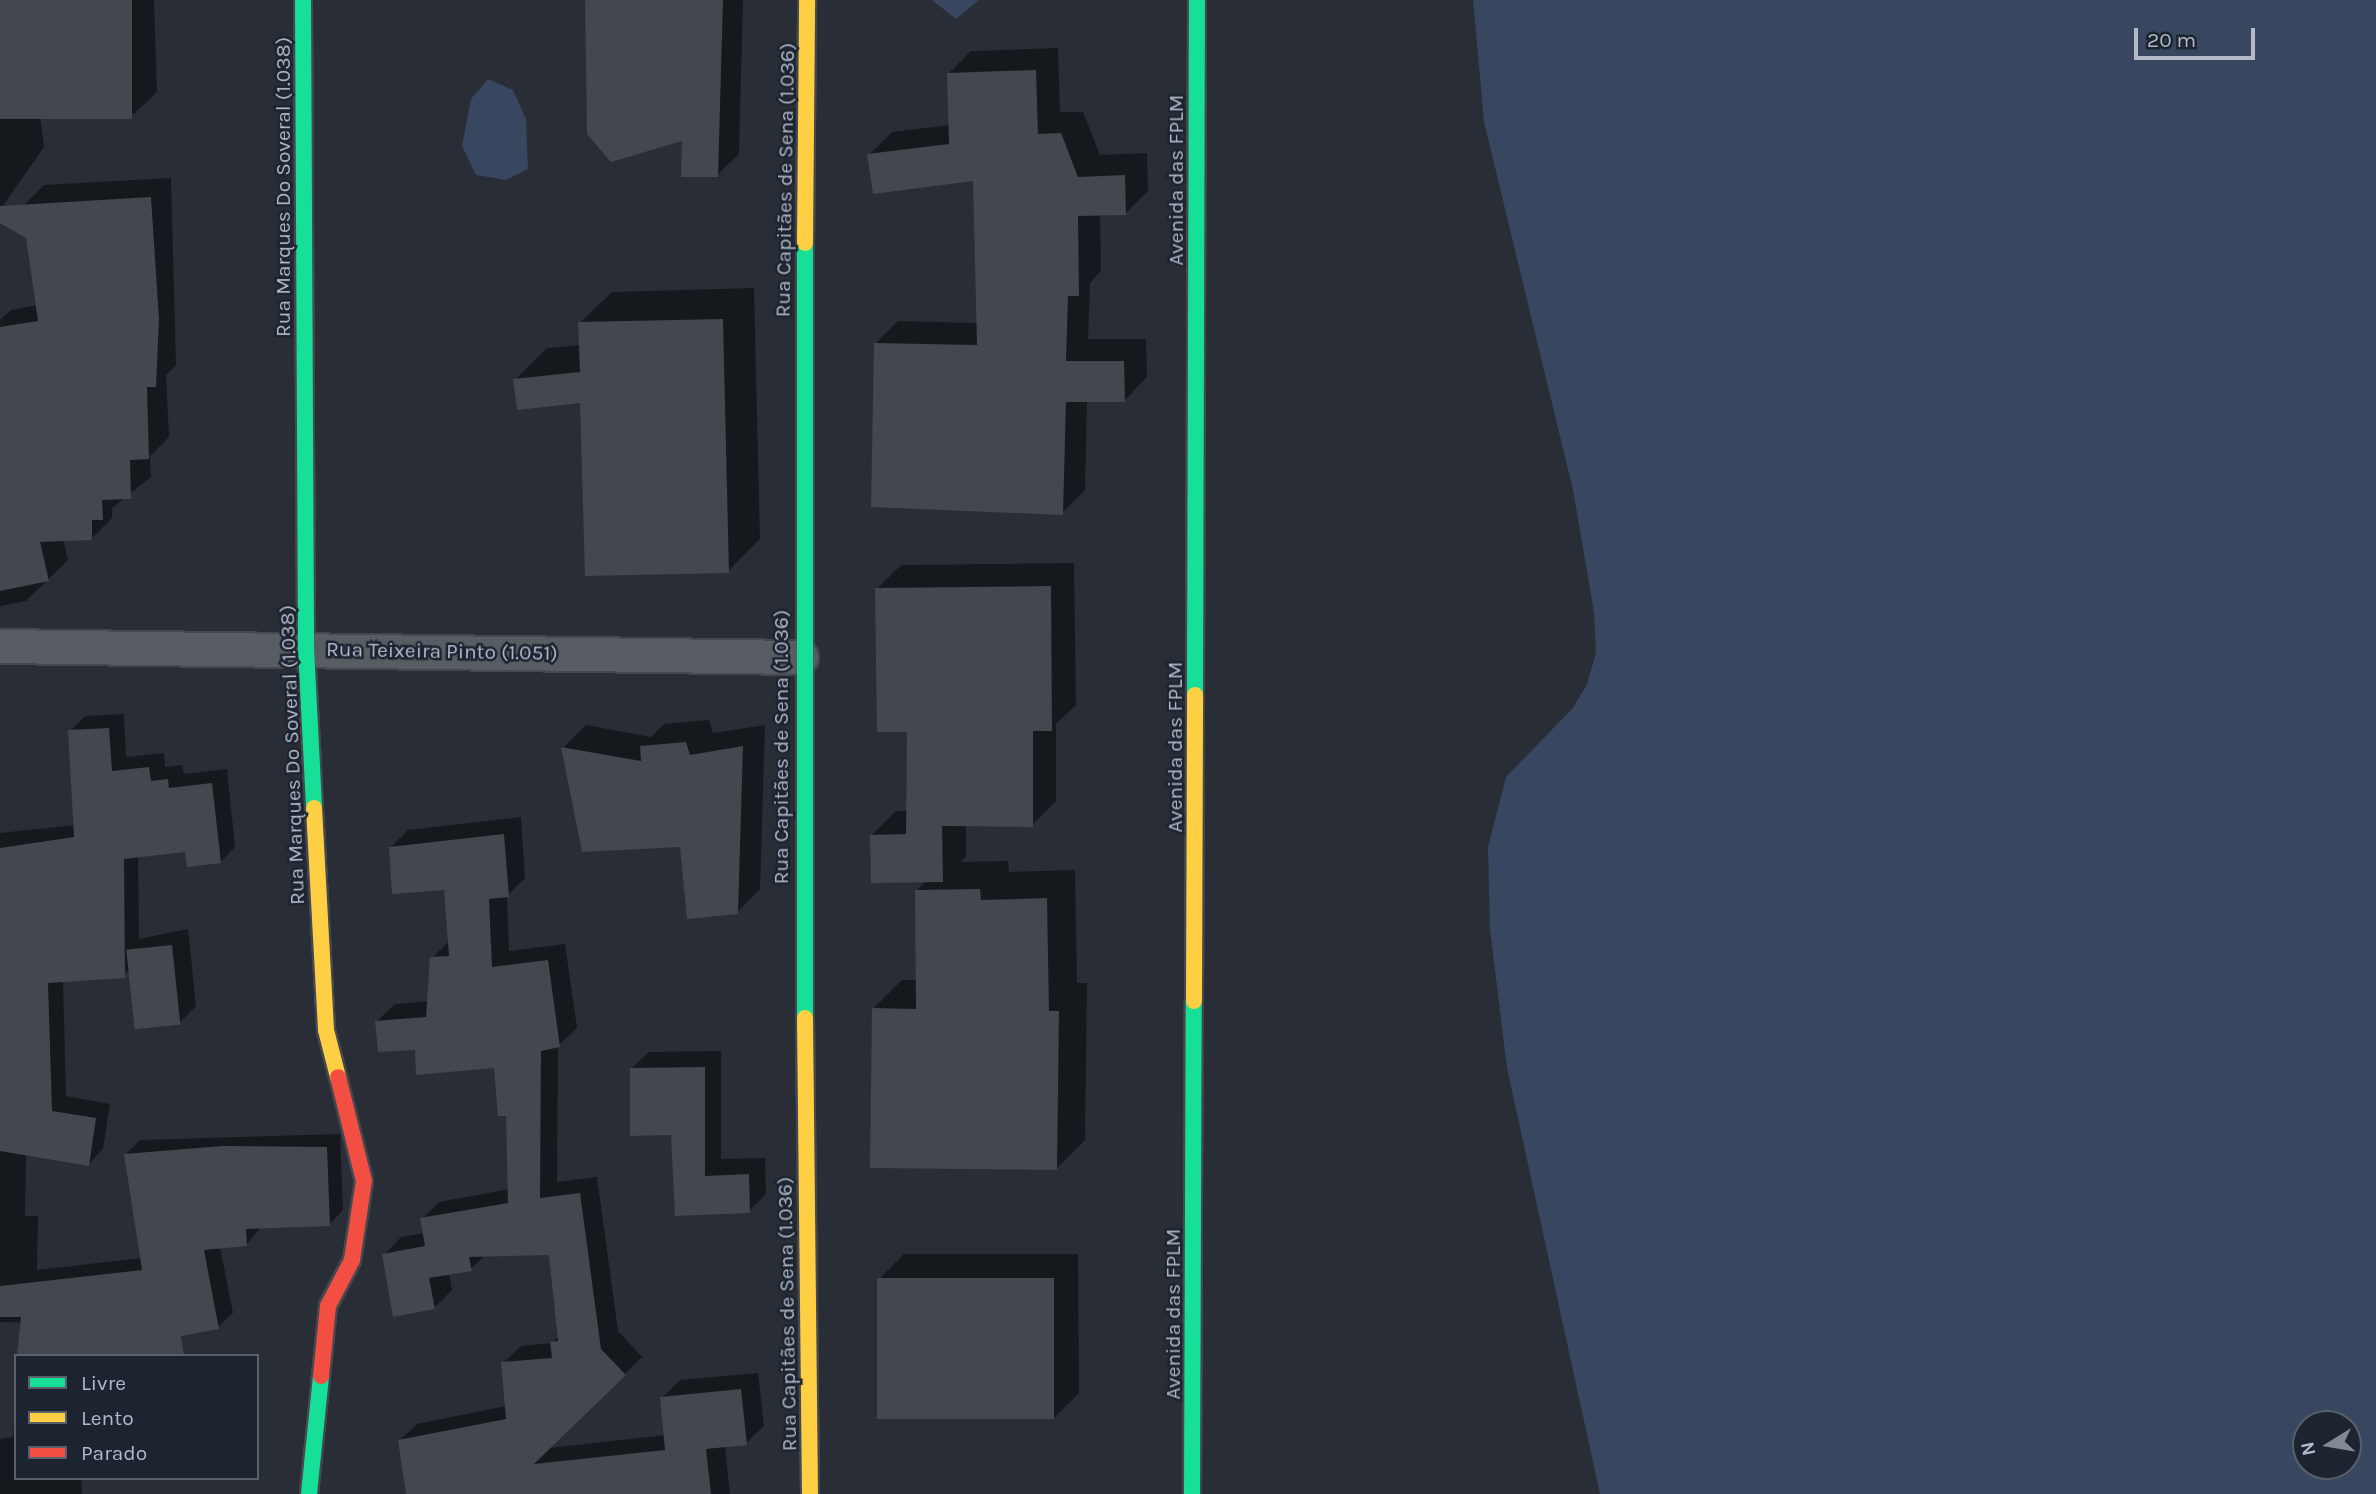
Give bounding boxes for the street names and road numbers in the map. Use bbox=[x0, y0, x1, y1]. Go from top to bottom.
street label: Rua Marques Do Soveral (1.038) bbox=[270, 37, 296, 337]
street label: Rua Capitães de Sena (1.036) bbox=[770, 42, 800, 318]
street label: Avenida das FPLM bbox=[1163, 94, 1189, 266]
street label: Rua Marques Do Soveral (1.038) bbox=[274, 605, 310, 905]
street label: Rua Capitães de Sena (1.036) bbox=[768, 610, 794, 884]
street label: Rua Teixeira Pinto (1.051) bbox=[326, 636, 558, 666]
street label: Avenida das FPLM bbox=[1162, 661, 1188, 833]
street label: Rua Capitães de Sena (1.036) bbox=[772, 1176, 802, 1452]
street label: Avenida das FPLM bbox=[1160, 1228, 1186, 1400]

